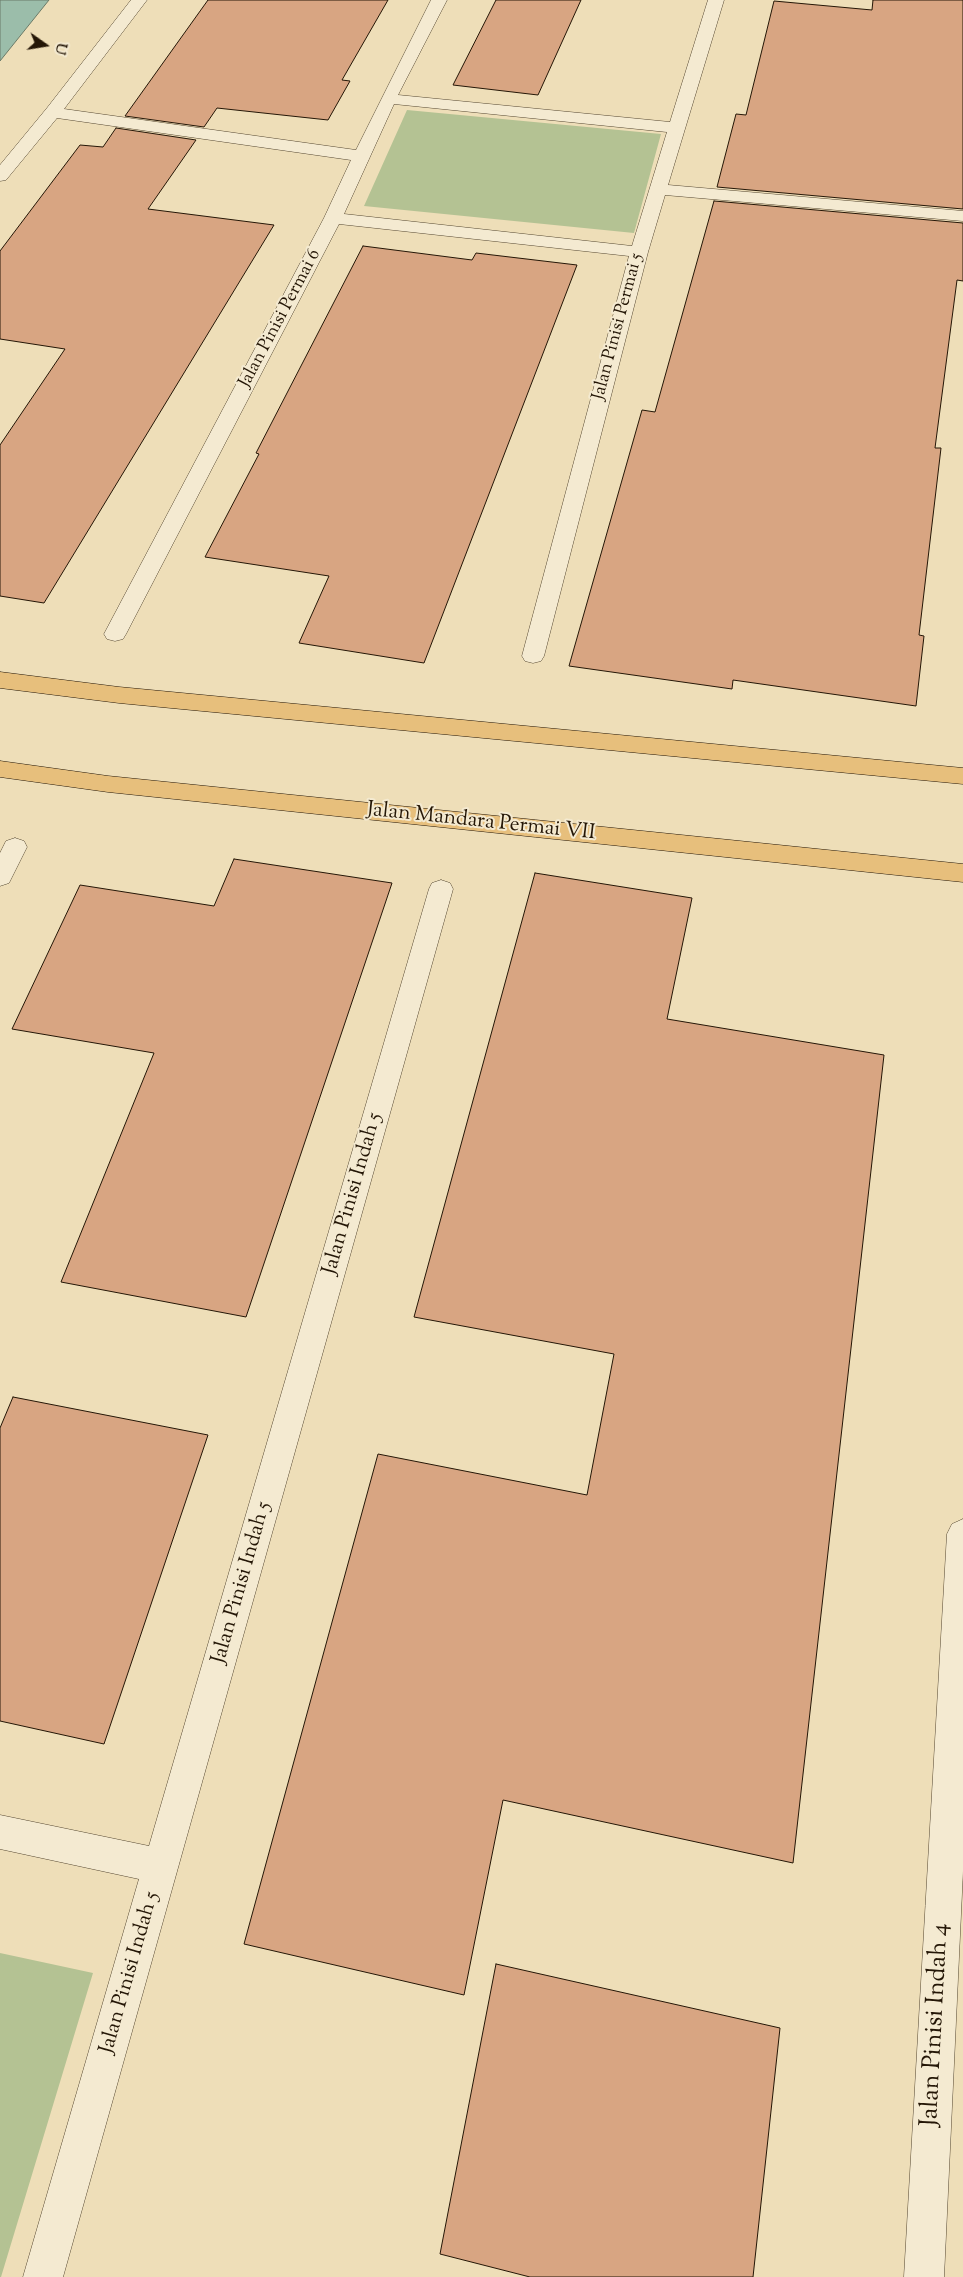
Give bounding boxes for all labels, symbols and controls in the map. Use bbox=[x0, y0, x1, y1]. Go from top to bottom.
north arrow bbox=[20, 20, 70, 70]
text: U bbox=[49, 41, 71, 56]
street label: Jalan Pinisi Permai 6 bbox=[235, 246, 327, 392]
street label: Jalan Pinisi Permai 5 bbox=[589, 251, 649, 403]
street label: Jalan Mandara Permai VII bbox=[366, 798, 596, 848]
street label: Jalan Pinisi Indah 5 bbox=[319, 1110, 389, 1278]
street label: Jalan Pinisi Indah 5 bbox=[208, 1499, 278, 1667]
street label: Jalan Pinisi Indah 5 bbox=[96, 1889, 166, 2057]
street label: Jalan Pinisi Indah 4 bbox=[917, 1923, 957, 2127]

